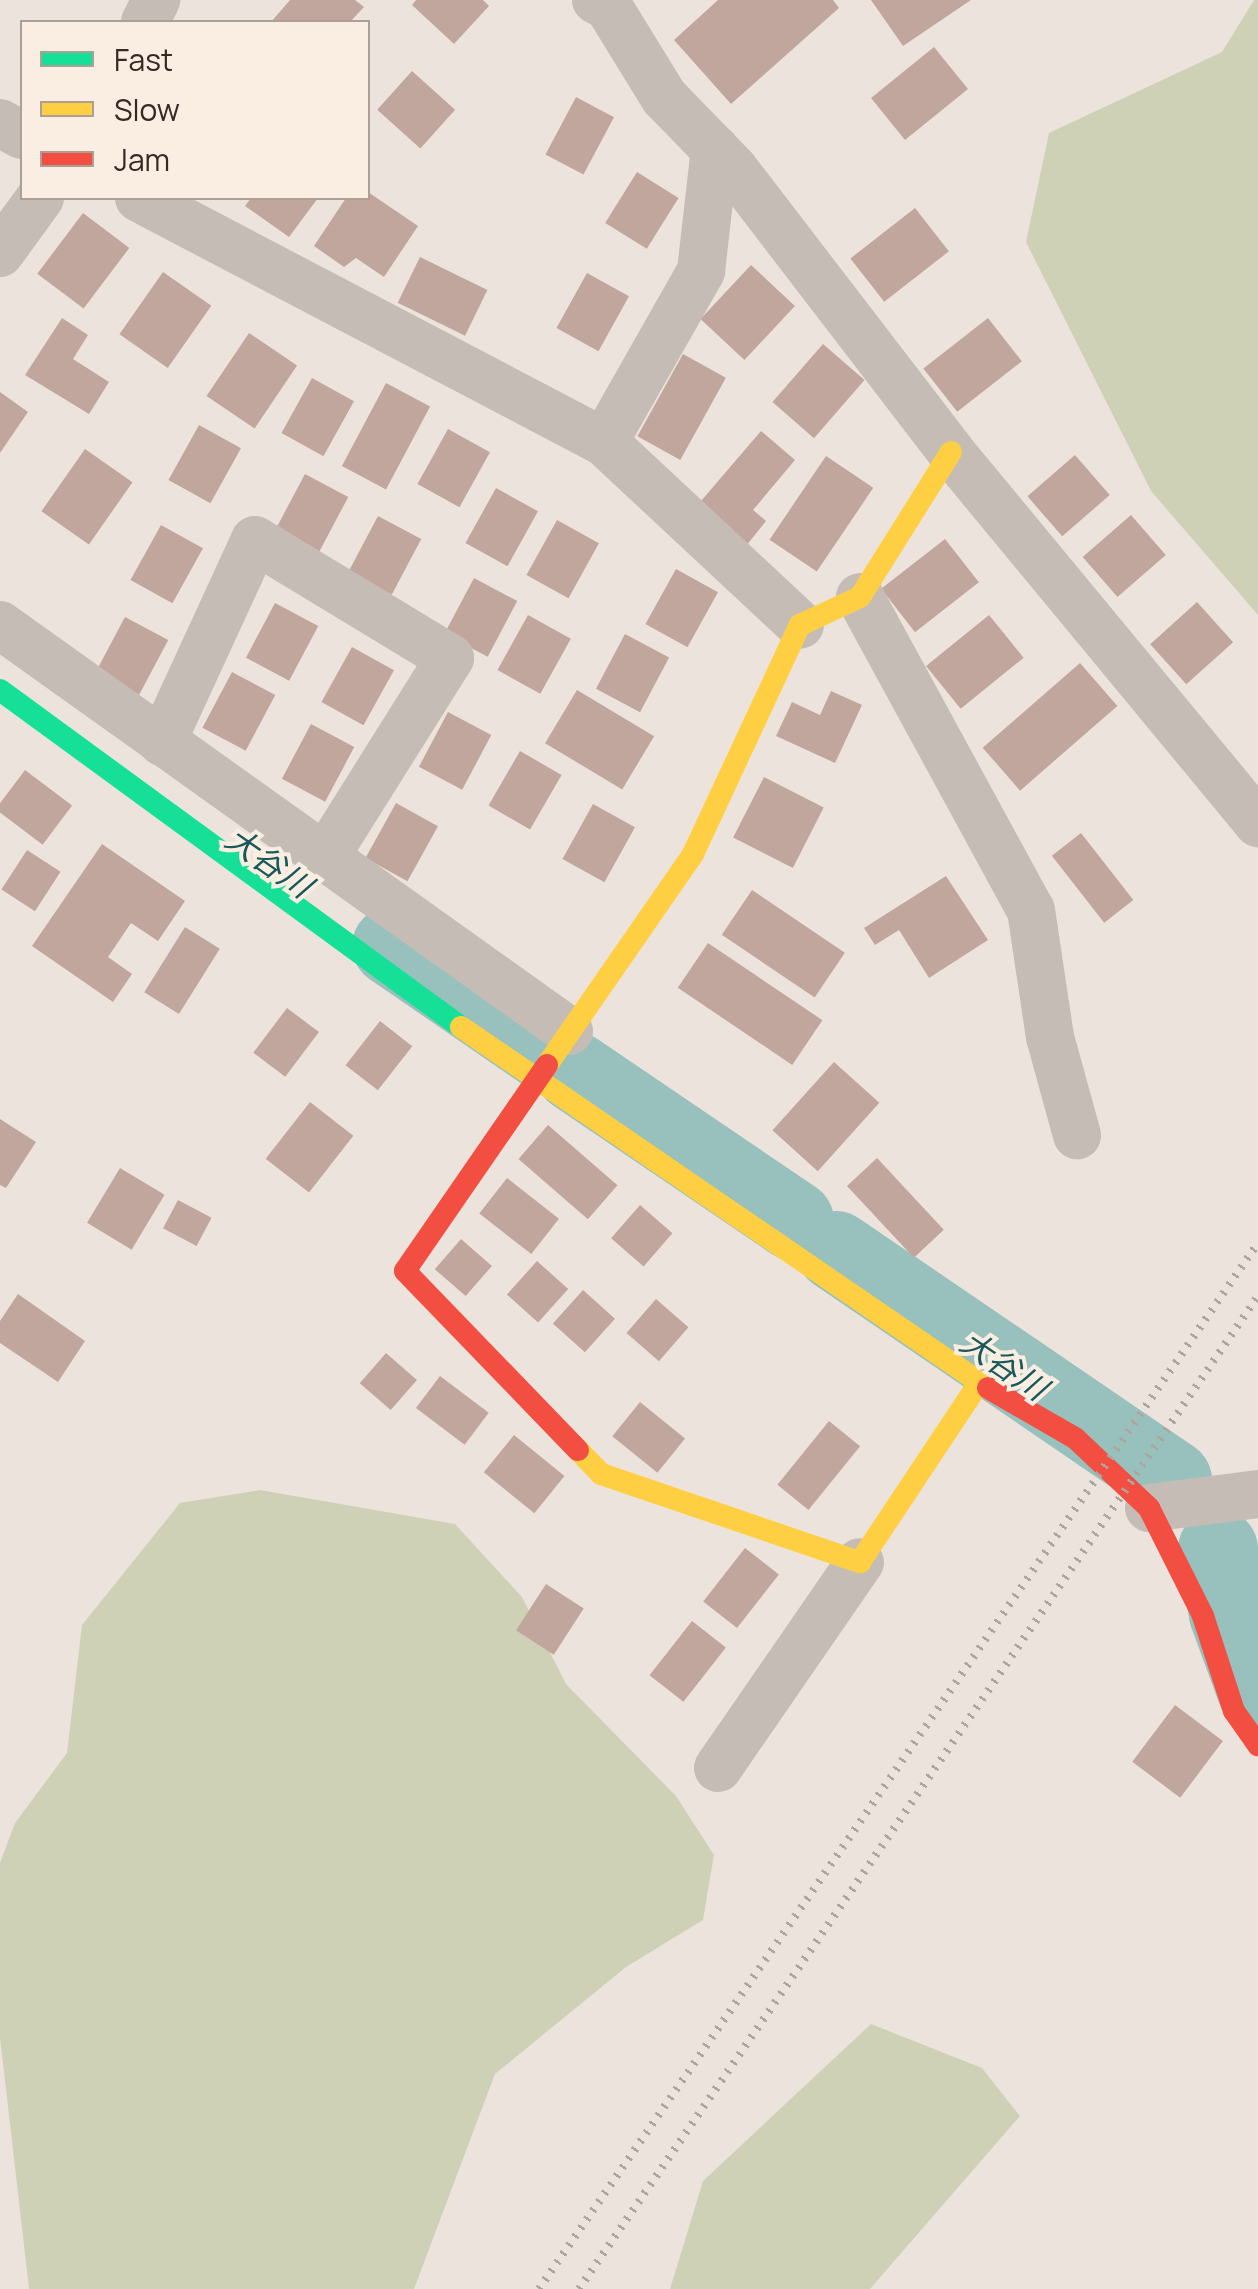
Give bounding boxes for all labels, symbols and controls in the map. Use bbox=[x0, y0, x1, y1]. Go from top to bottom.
legend bbox=[20, 20, 370, 200]
text: Fast bbox=[114, 39, 173, 80]
text: Slow bbox=[114, 89, 180, 130]
text: Jam bbox=[114, 139, 170, 180]
water label: 大谷川 bbox=[219, 819, 319, 905]
water label: 大谷川 bbox=[953, 1322, 1055, 1408]

